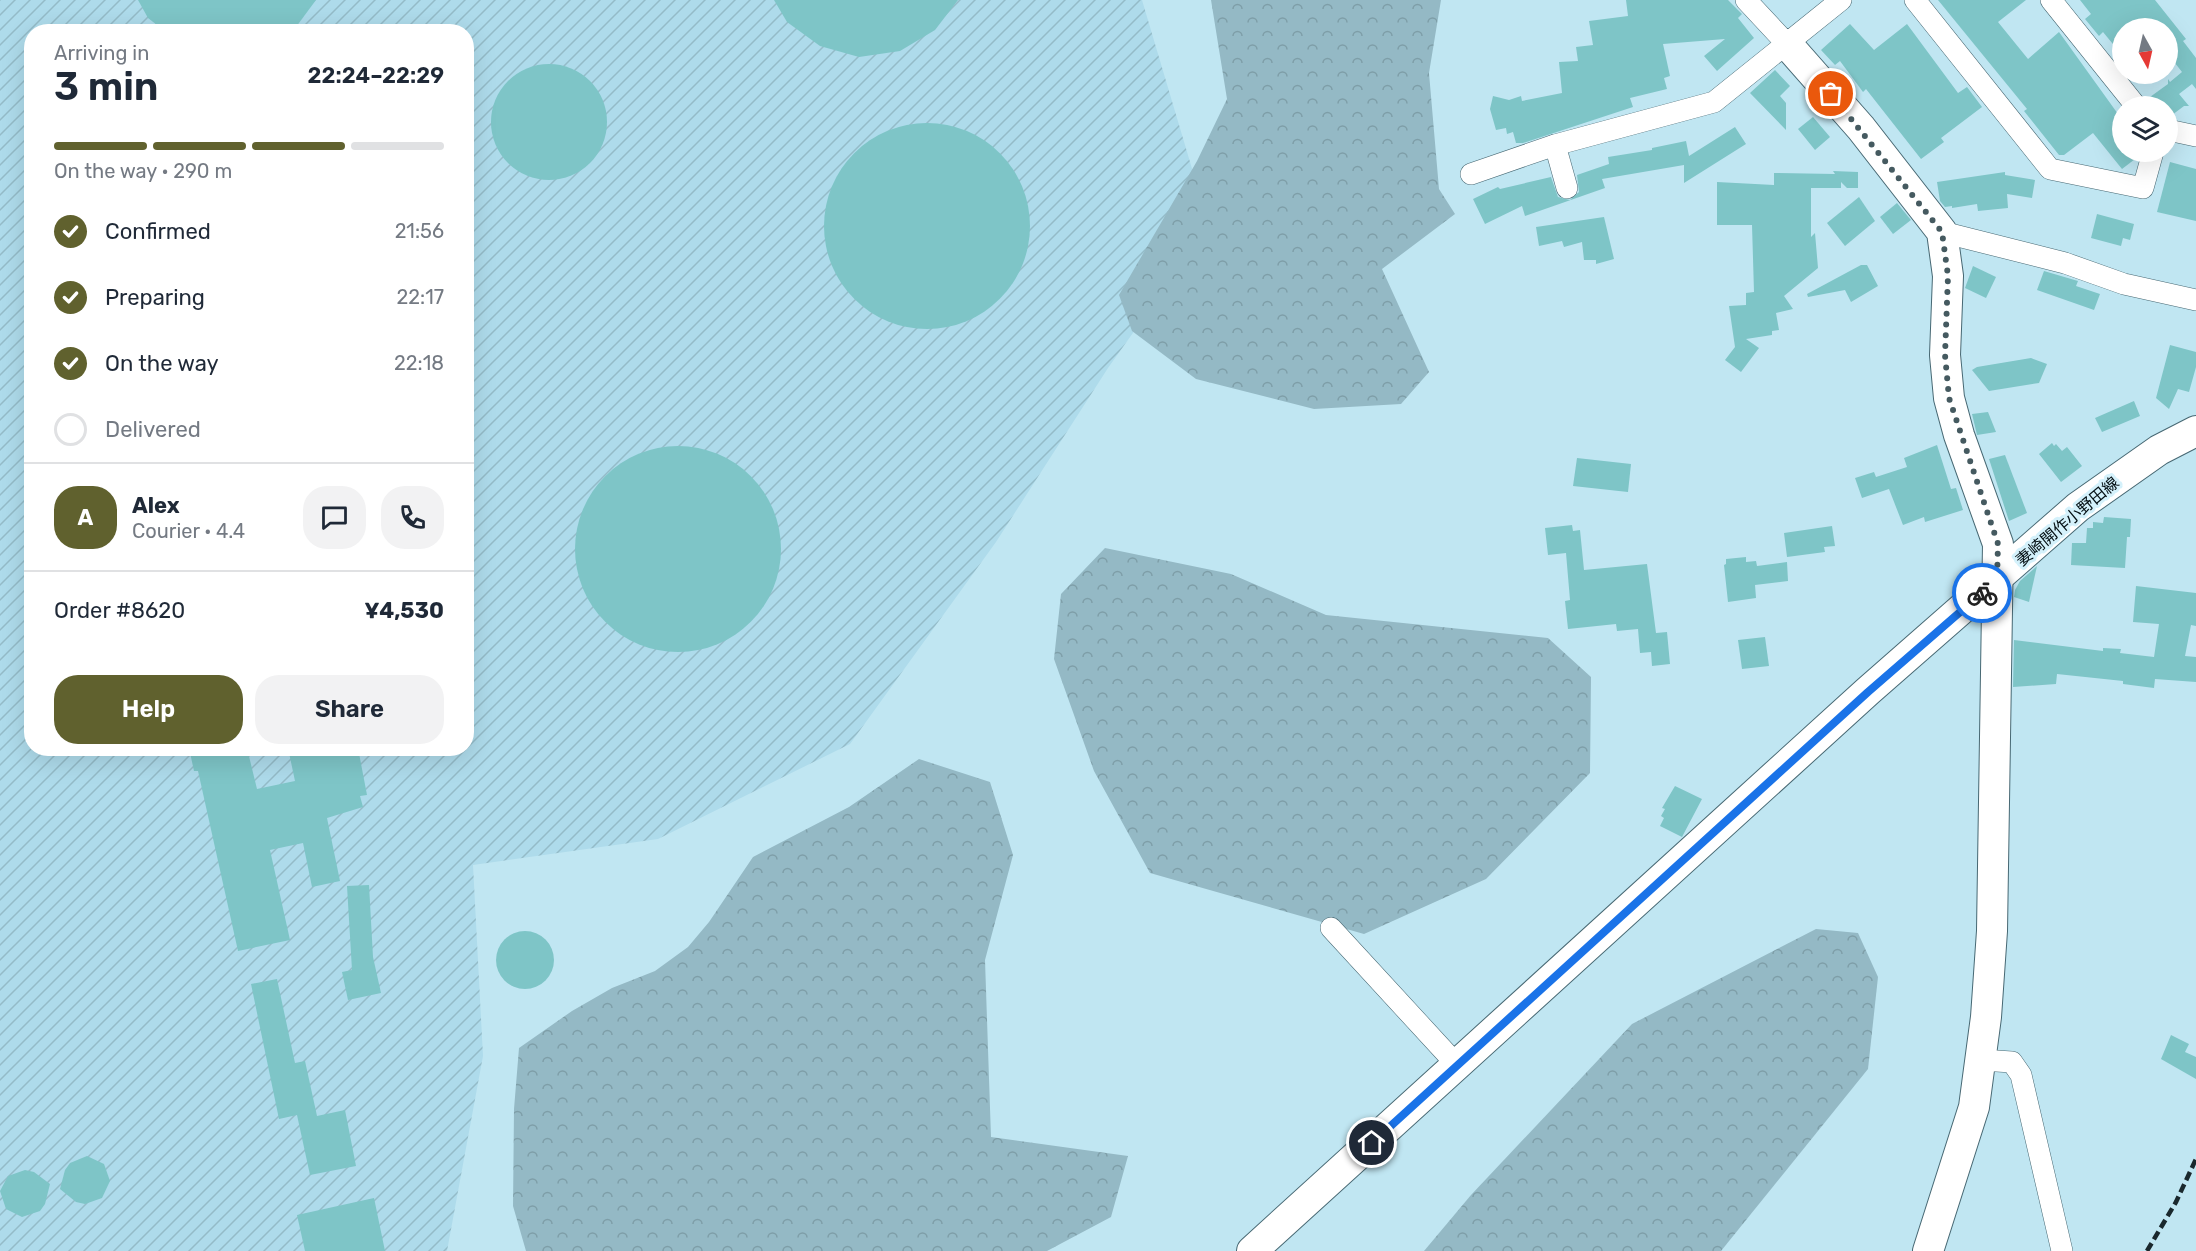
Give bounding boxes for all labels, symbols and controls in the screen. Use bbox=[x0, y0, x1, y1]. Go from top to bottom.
north arrow bbox=[2112, 18, 2178, 84]
map controls bbox=[2112, 18, 2178, 162]
text: Arriving in bbox=[54, 41, 149, 65]
text: 22:24–22:29 bbox=[308, 62, 444, 89]
text: 3 min bbox=[54, 64, 159, 110]
pin bbox=[1805, 68, 1856, 119]
icon: bag bbox=[1814, 77, 1847, 110]
button: layers bbox=[2112, 96, 2178, 162]
text: On the way · 290 m bbox=[54, 159, 232, 183]
icon: check bbox=[54, 215, 87, 248]
text: Confirmed bbox=[105, 218, 211, 245]
text: 21:56 bbox=[395, 219, 444, 243]
icon: check bbox=[54, 281, 87, 314]
text: Preparing bbox=[105, 284, 205, 311]
text: 22:17 bbox=[397, 285, 444, 309]
icon: check bbox=[54, 347, 87, 380]
text: On the way bbox=[105, 350, 219, 377]
text: 22:18 bbox=[394, 351, 444, 375]
text: Delivered bbox=[105, 416, 201, 443]
street label: 妻崎開作小野田線 bbox=[2012, 473, 2122, 570]
button: chat bbox=[303, 486, 366, 549]
button: phone bbox=[381, 486, 444, 549]
text: Alex bbox=[132, 492, 180, 519]
text: A bbox=[78, 504, 93, 531]
text: Courier · 4.4 bbox=[132, 519, 245, 543]
courier bbox=[1952, 563, 2012, 623]
icon: bike bbox=[1966, 577, 1999, 610]
text: Order #8620 bbox=[54, 597, 185, 624]
text: ¥4,530 bbox=[364, 597, 444, 624]
button: Help bbox=[54, 675, 243, 744]
button: Share bbox=[255, 675, 444, 744]
pin bbox=[1346, 1117, 1397, 1168]
icon: home bbox=[1355, 1126, 1388, 1159]

